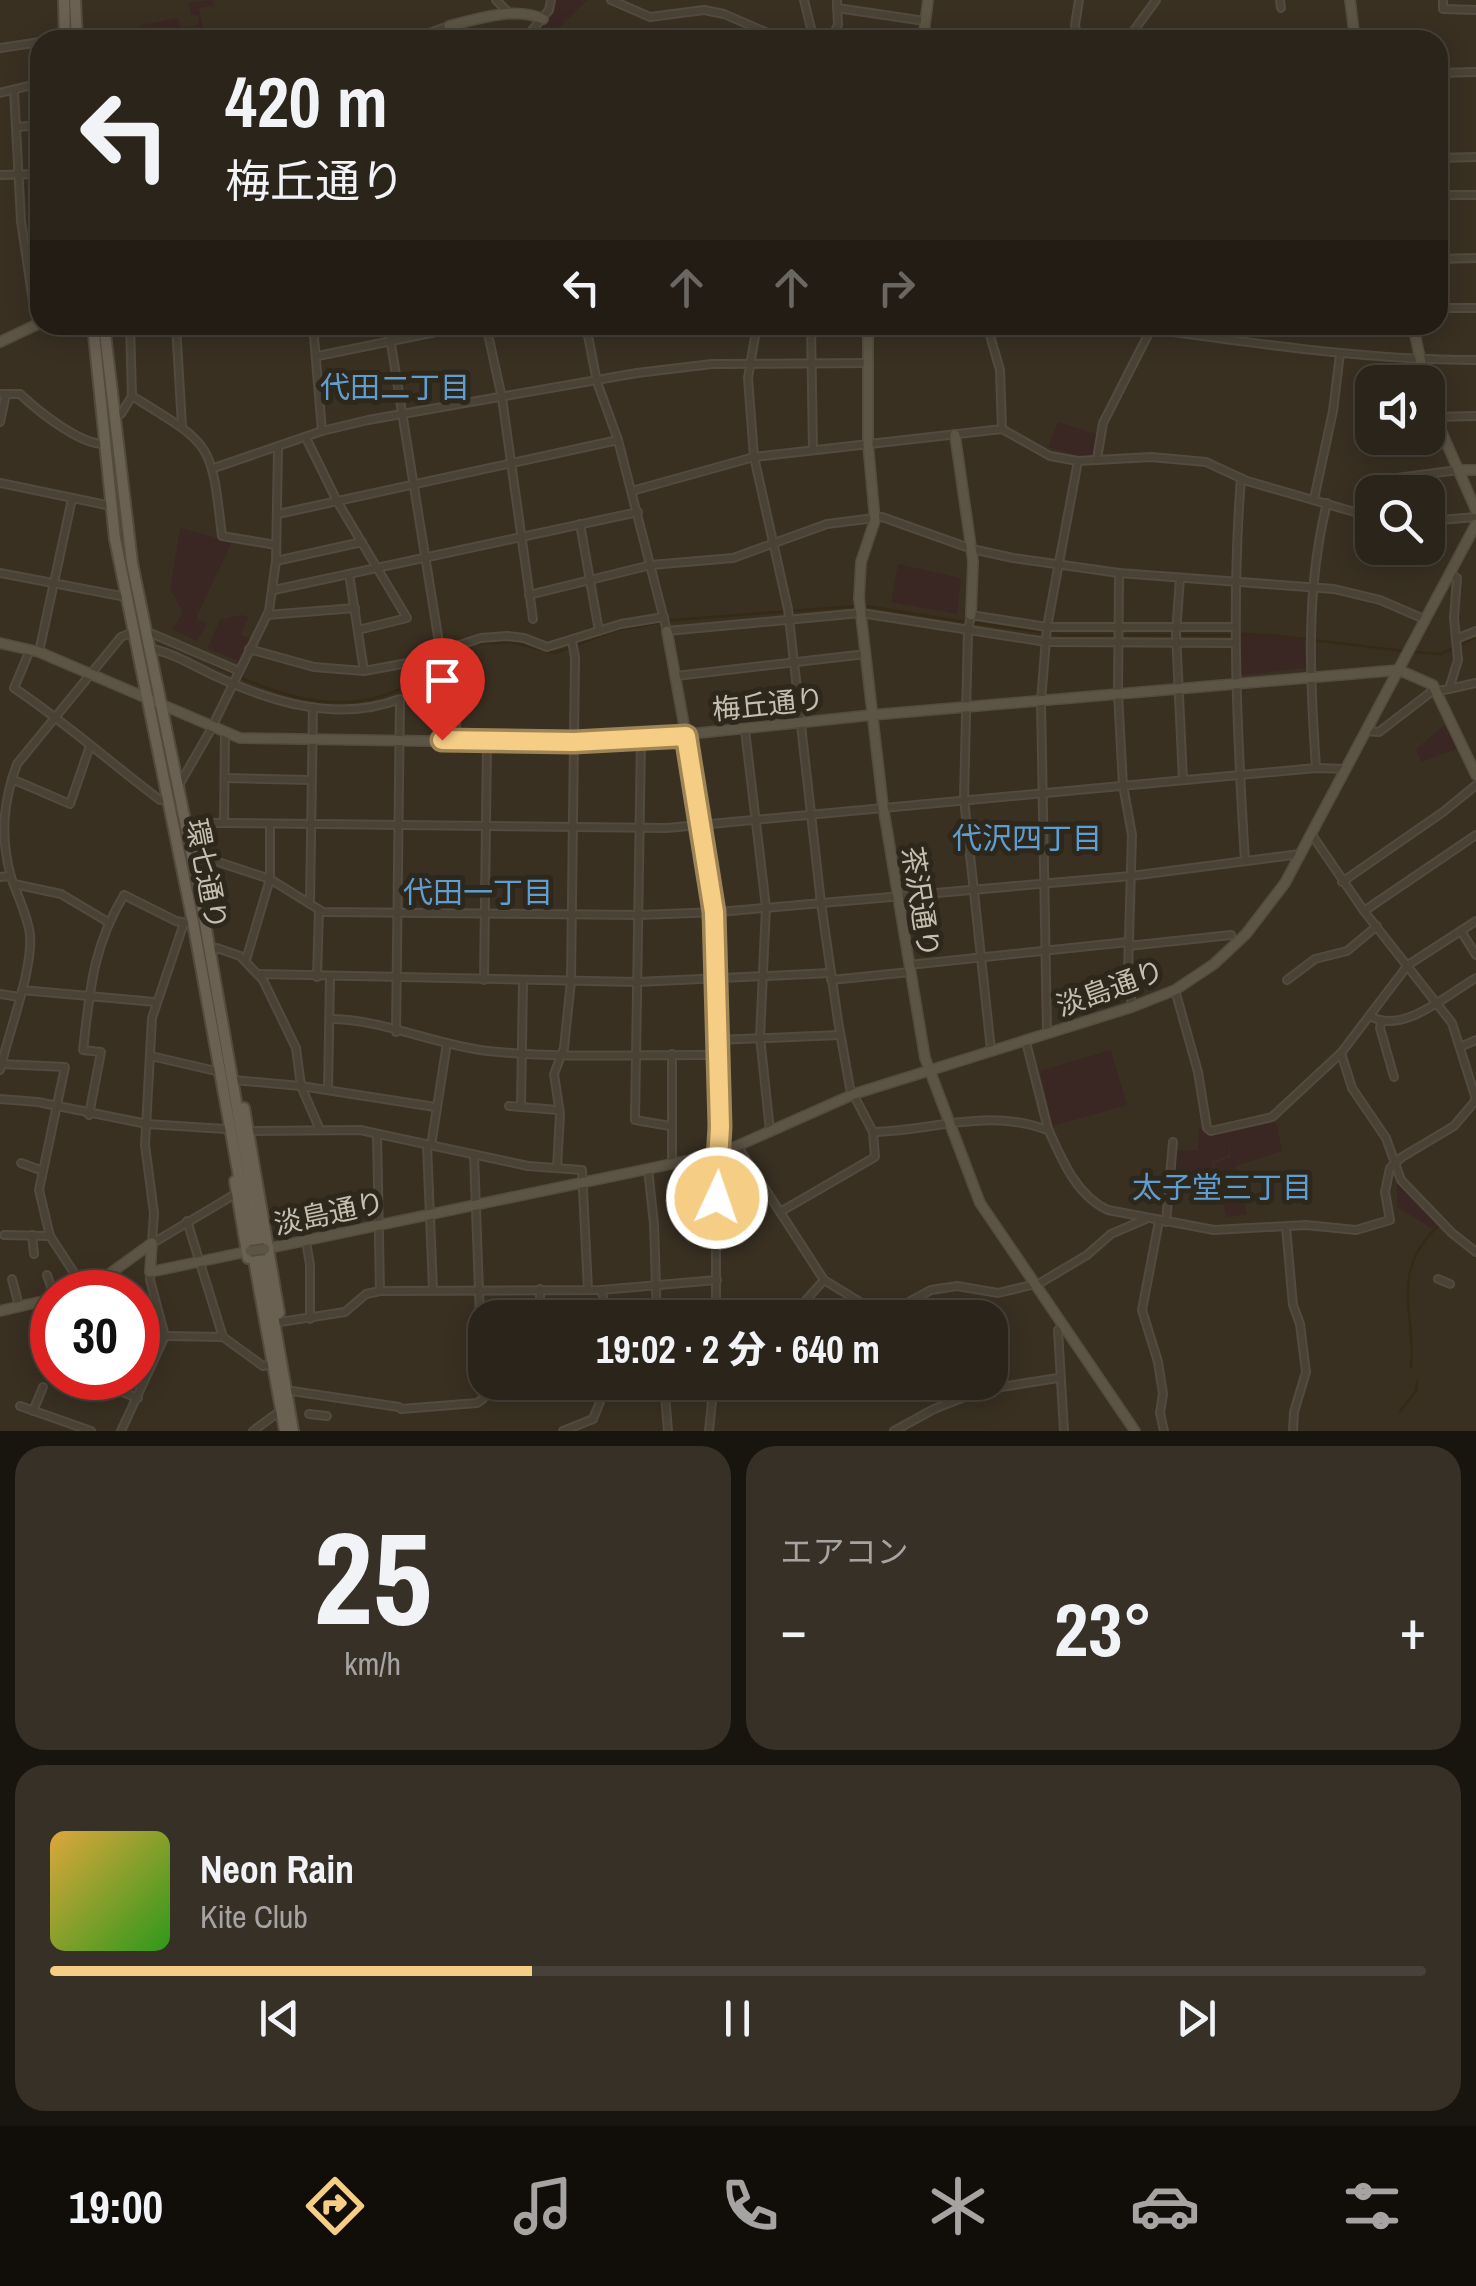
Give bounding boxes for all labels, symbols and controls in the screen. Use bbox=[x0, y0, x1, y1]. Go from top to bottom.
text: 420 m bbox=[225, 55, 388, 149]
icon: left bbox=[60, 70, 190, 200]
text: 梅丘通り bbox=[225, 150, 405, 211]
icon: left bbox=[554, 260, 609, 315]
icon: ahead bbox=[659, 260, 714, 315]
icon: ahead bbox=[764, 260, 819, 315]
icon: right bbox=[869, 260, 924, 315]
map controls bbox=[1355, 365, 1445, 565]
button: sound bbox=[1355, 365, 1445, 455]
district label: 代田二丁目 bbox=[320, 367, 470, 407]
button: search bbox=[1355, 475, 1445, 565]
pin bbox=[400, 638, 485, 741]
icon: arrive bbox=[415, 653, 470, 708]
street label: 梅丘通り bbox=[710, 679, 826, 729]
street label: 環七通り bbox=[178, 815, 236, 933]
district label: 代沢四丁目 bbox=[952, 818, 1102, 858]
street label: 茶沢通り bbox=[893, 844, 949, 960]
district label: 代田一丁目 bbox=[403, 872, 553, 912]
street label: 淡島通り bbox=[1051, 951, 1169, 1025]
position arrow bbox=[665, 1146, 769, 1250]
district label: 太子堂三丁目 bbox=[1132, 1167, 1312, 1207]
street label: 淡島通り bbox=[270, 1183, 388, 1243]
speed limit sign: 30 bbox=[30, 1270, 160, 1400]
text: 19:02 · 2 分 · 640 m bbox=[596, 1324, 880, 1375]
text: 25 bbox=[313, 1489, 432, 1665]
text: エアコン bbox=[781, 1530, 909, 1573]
text: 23° bbox=[1054, 1578, 1152, 1679]
text: − bbox=[781, 1592, 807, 1666]
text: + bbox=[1400, 1592, 1426, 1666]
text: km/h bbox=[344, 1642, 401, 1685]
text: Neon Rain bbox=[200, 1844, 354, 1895]
text: Kite Club bbox=[200, 1895, 308, 1938]
icon: previous bbox=[252, 1991, 307, 2046]
icon: pause bbox=[710, 1991, 765, 2046]
icon: next bbox=[1169, 1991, 1224, 2046]
icon: directions bbox=[300, 2171, 370, 2241]
icon: music bbox=[508, 2171, 578, 2241]
icon: phone bbox=[715, 2171, 785, 2241]
icon: climate bbox=[923, 2171, 993, 2241]
icon: car bbox=[1130, 2171, 1200, 2241]
icon: filters bbox=[1337, 2171, 1407, 2241]
text: 19:00 bbox=[69, 2176, 163, 2237]

